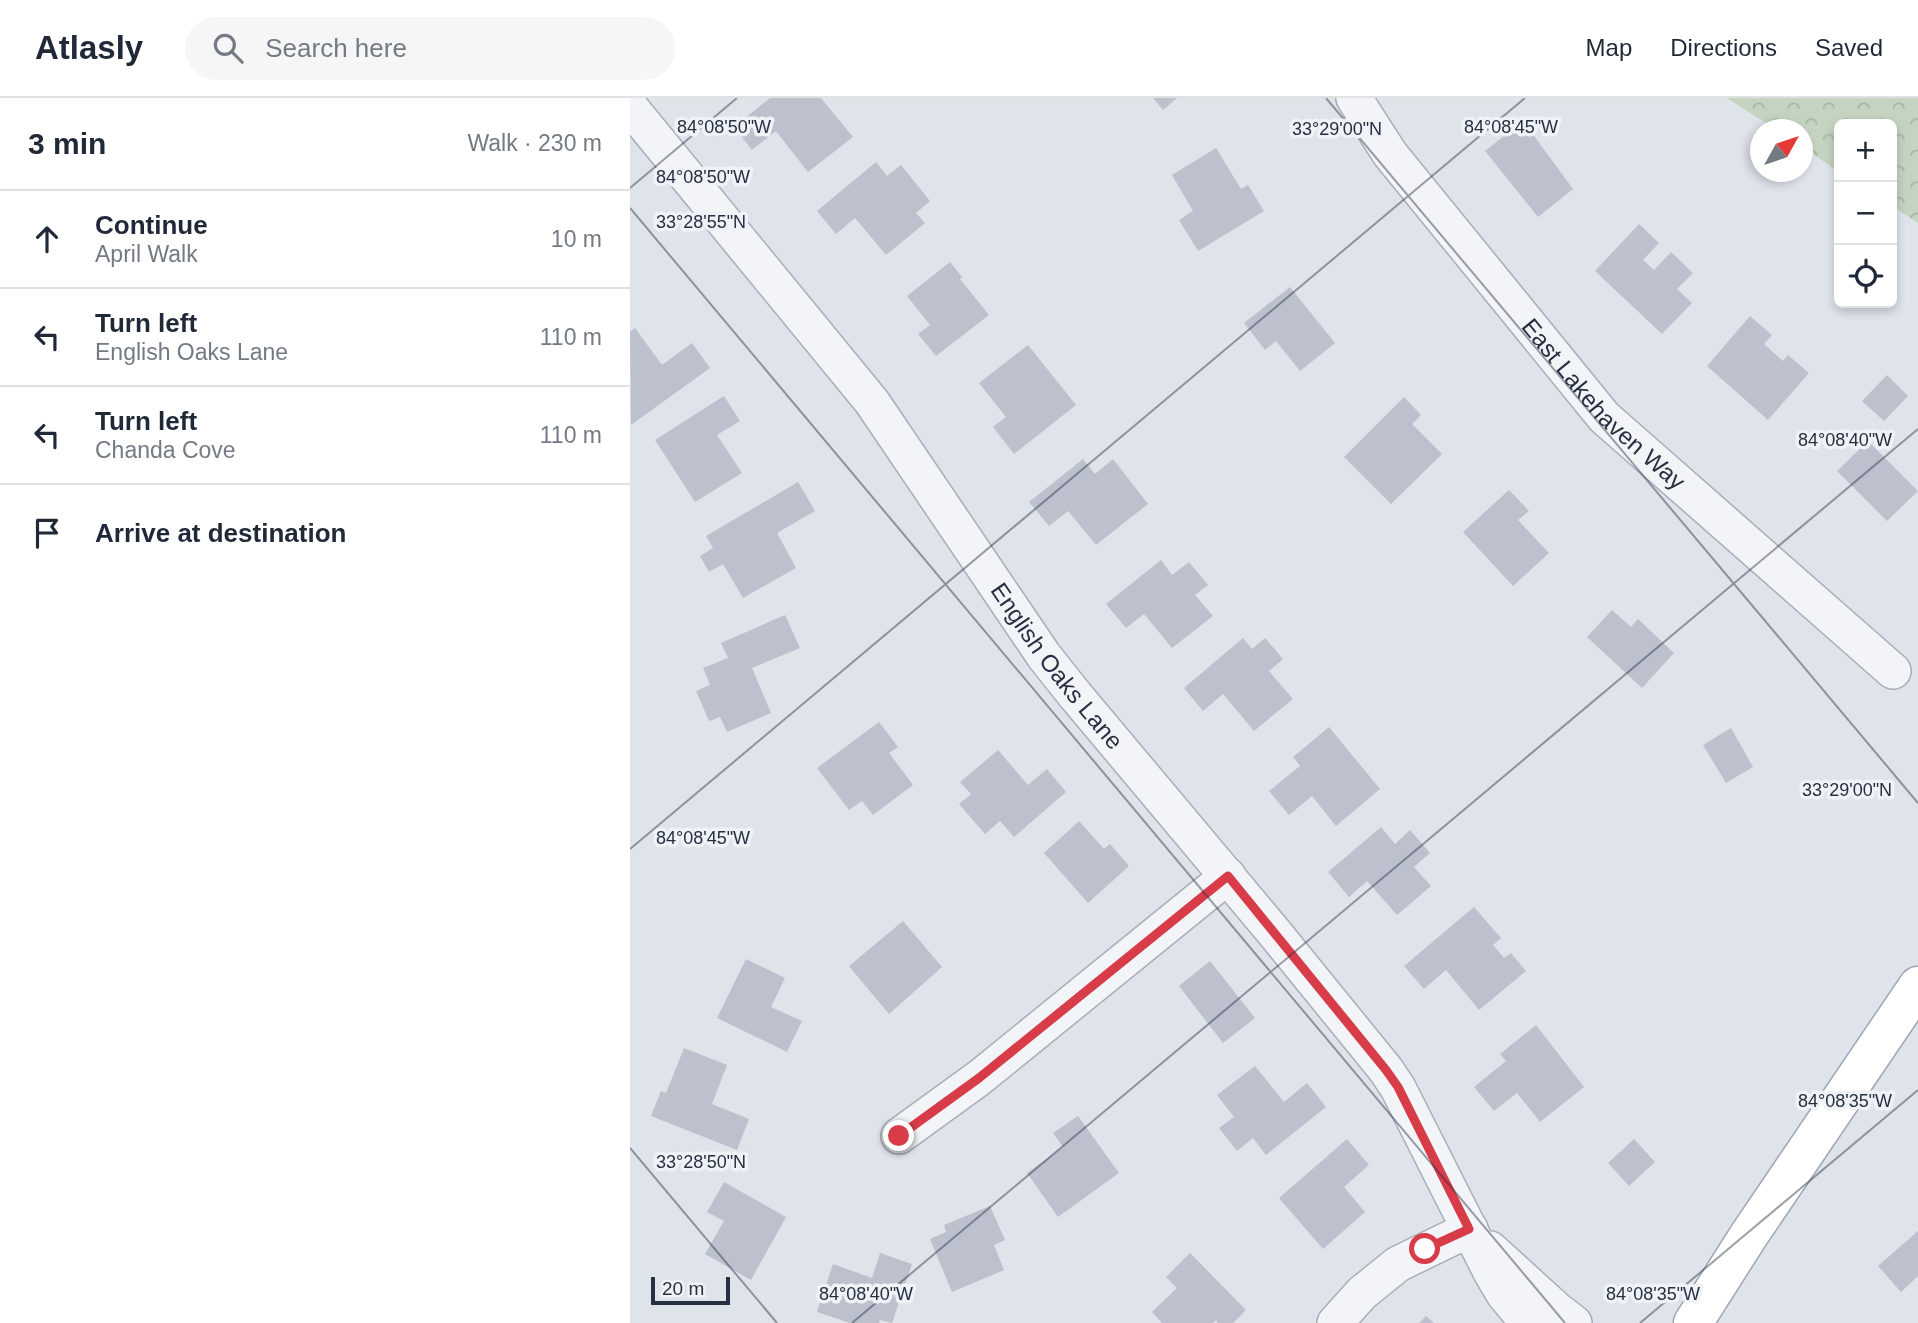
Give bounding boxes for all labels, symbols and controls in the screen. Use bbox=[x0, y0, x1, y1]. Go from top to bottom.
search box bbox=[185, 17, 675, 80]
text: Atlasly bbox=[35, 29, 143, 66]
icon: search bbox=[209, 29, 247, 67]
text: Search here bbox=[265, 33, 407, 63]
text: Map bbox=[1586, 34, 1632, 61]
text: Directions bbox=[1670, 34, 1777, 61]
text: Saved bbox=[1815, 34, 1883, 61]
text: 84°08'50"W bbox=[677, 117, 771, 137]
text: 84°08'45"W bbox=[1464, 117, 1558, 137]
text: 33°29'00"N bbox=[1292, 119, 1382, 139]
north arrow bbox=[1750, 119, 1813, 182]
map controls bbox=[1834, 119, 1897, 308]
button: + bbox=[1834, 119, 1897, 182]
text: 3 min bbox=[28, 127, 106, 160]
text: Walk · 230 m bbox=[467, 130, 602, 156]
text: 84°08'50"W bbox=[656, 167, 750, 187]
button: − bbox=[1834, 182, 1897, 245]
text: Continue bbox=[95, 210, 208, 240]
text: 33°28'55"N bbox=[656, 212, 746, 232]
icon: ahead bbox=[28, 220, 66, 258]
text: 10 m bbox=[551, 226, 602, 252]
text: April Walk bbox=[95, 241, 198, 267]
button: locate bbox=[1834, 245, 1897, 308]
text: Turn left bbox=[95, 308, 197, 338]
street label: East Lakehaven Way bbox=[1517, 313, 1691, 495]
icon: left bbox=[28, 318, 66, 356]
text: 110 m bbox=[540, 324, 602, 350]
text: English Oaks Lane bbox=[95, 339, 288, 365]
text: Turn left bbox=[95, 406, 197, 436]
icon: left bbox=[28, 416, 66, 454]
text: 110 m bbox=[540, 422, 602, 448]
text: 84°08'40"W bbox=[1798, 430, 1892, 450]
text: Chanda Cove bbox=[95, 437, 236, 463]
icon: arrive bbox=[28, 514, 66, 552]
text: Arrive at destination bbox=[95, 518, 346, 548]
street label: English Oaks Lane bbox=[986, 578, 1129, 754]
text: 33°29'00"N bbox=[1802, 780, 1892, 800]
text: 84°08'45"W bbox=[656, 828, 750, 848]
text: 84°08'35"W bbox=[1798, 1091, 1892, 1111]
route end bbox=[883, 1120, 914, 1151]
text: 33°28'50"N bbox=[656, 1152, 746, 1172]
route start bbox=[1409, 1233, 1440, 1264]
scale bar bbox=[651, 1274, 730, 1306]
text: 20 m bbox=[662, 1278, 704, 1299]
text: 84°08'40"W bbox=[819, 1284, 913, 1304]
text: 84°08'35"W bbox=[1606, 1284, 1700, 1304]

